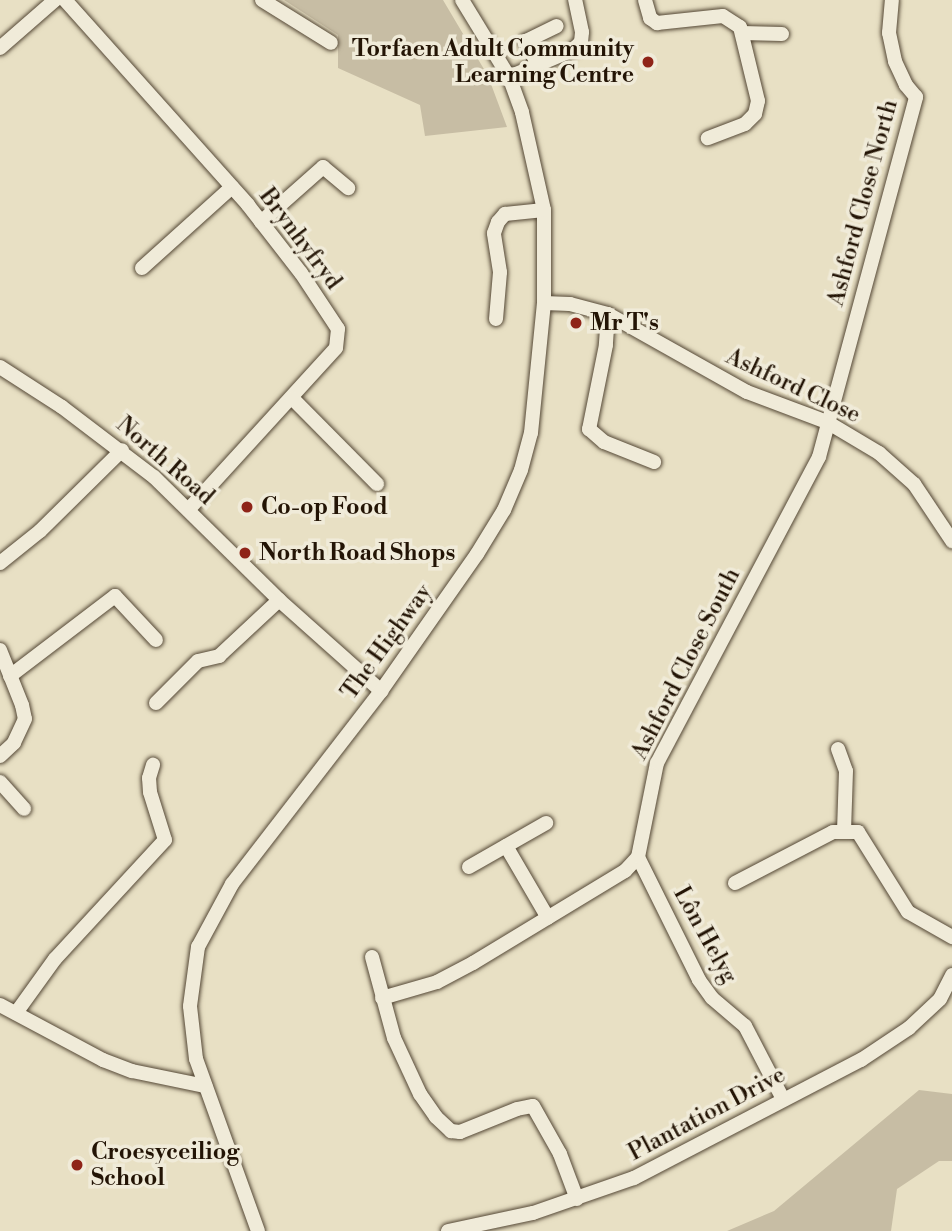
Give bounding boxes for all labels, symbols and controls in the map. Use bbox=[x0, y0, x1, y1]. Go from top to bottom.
place label: Torfaen Adult Community Learning Centre bbox=[352, 35, 634, 89]
marker: Torfaen Adult Community Learning Centre bbox=[640, 54, 656, 70]
street label: Ashford Close North bbox=[822, 97, 904, 309]
street label: Brynhyfryd bbox=[253, 183, 347, 295]
place label: Mr T's bbox=[590, 309, 659, 337]
marker: Mr T's bbox=[568, 315, 584, 331]
street label: Ashford Close bbox=[721, 343, 865, 429]
street label: North Road bbox=[110, 411, 220, 511]
place label: Co-op Food bbox=[261, 493, 388, 521]
marker: Co-op Food bbox=[239, 499, 255, 515]
place label: North Road Shops bbox=[259, 539, 455, 567]
marker: North Road Shops bbox=[237, 545, 253, 561]
street label: Ashford Close South bbox=[626, 564, 746, 764]
street label: The Highway bbox=[336, 579, 438, 705]
street label: Lôn Helyg bbox=[667, 882, 743, 988]
street label: Plantation Drive bbox=[624, 1061, 790, 1167]
place label: Croesyceiliog School bbox=[91, 1138, 239, 1192]
marker: Croesyceiliog School bbox=[69, 1157, 85, 1173]

